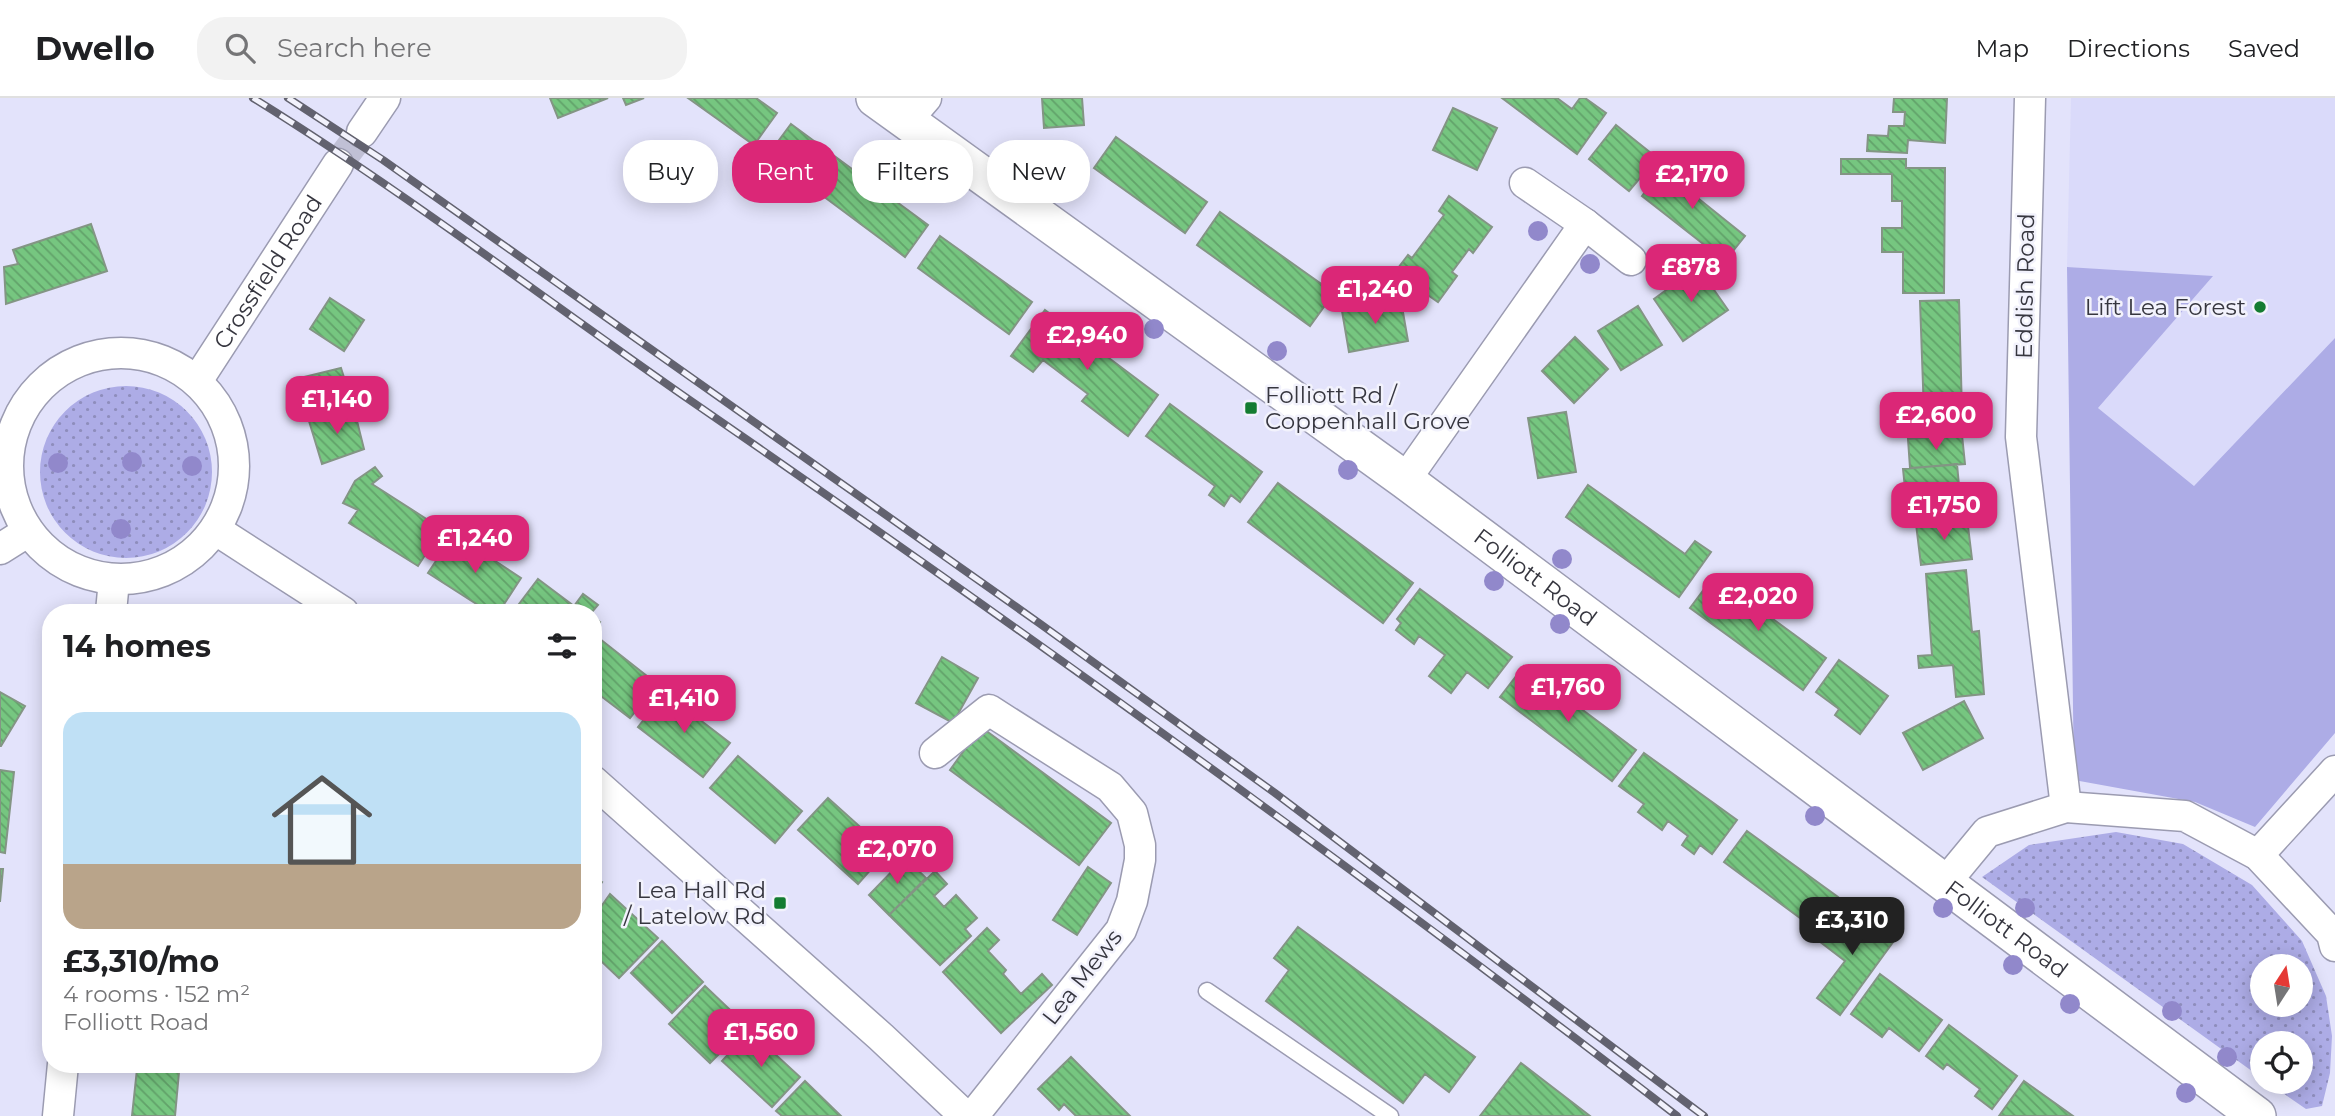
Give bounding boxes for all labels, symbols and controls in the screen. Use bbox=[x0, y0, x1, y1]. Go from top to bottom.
search box bbox=[197, 17, 687, 80]
text: Dwello bbox=[35, 28, 155, 68]
icon: search bbox=[221, 29, 259, 67]
text: Search here bbox=[277, 32, 432, 64]
text: Map bbox=[1976, 34, 2029, 63]
text: Directions bbox=[2067, 34, 2190, 63]
text: Saved bbox=[2228, 34, 2300, 63]
chip: Buy bbox=[623, 140, 718, 203]
chip: Rent bbox=[732, 140, 838, 203]
chip: Filters bbox=[852, 140, 973, 203]
chip: New bbox=[987, 140, 1090, 203]
pin: £2,170 bbox=[1635, 152, 1749, 211]
text: £2,170 bbox=[1655, 160, 1729, 188]
street label: Crossfield Road bbox=[208, 190, 328, 354]
street label: Eddish Road bbox=[2010, 213, 2040, 359]
pin: £878 bbox=[1650, 244, 1732, 304]
text: £878 bbox=[1662, 253, 1720, 281]
pin: £1,240 bbox=[1318, 266, 1432, 326]
text: £1,240 bbox=[1337, 275, 1413, 303]
place label: Lift Lea Forest bbox=[2085, 293, 2246, 321]
marker: Lift Lea Forest bbox=[2252, 299, 2268, 315]
pin: £2,940 bbox=[1030, 313, 1144, 372]
text: £2,940 bbox=[1046, 321, 1128, 349]
pin: £1,140 bbox=[280, 376, 394, 436]
place label: Folliott Rd / Coppenhall Grove bbox=[1265, 381, 1470, 435]
text: £1,140 bbox=[302, 385, 372, 413]
pin: £2,600 bbox=[1879, 392, 1993, 452]
marker: Folliott Rd / Coppenhall Grove bbox=[1243, 400, 1259, 416]
text: £2,600 bbox=[1896, 401, 1976, 429]
pin: £1,750 bbox=[1887, 482, 2001, 542]
text: £1,750 bbox=[1907, 491, 1981, 519]
pin: £1,240 bbox=[418, 516, 532, 575]
street label: Folliott Road bbox=[1468, 522, 1602, 632]
text: £1,240 bbox=[437, 524, 513, 552]
pin: £2,020 bbox=[1701, 574, 1815, 633]
text: £2,020 bbox=[1718, 582, 1798, 610]
icon: filters bbox=[543, 627, 581, 665]
text: 14 homes bbox=[63, 628, 211, 665]
pin: £1,760 bbox=[1511, 664, 1625, 724]
text: £1,760 bbox=[1531, 673, 1605, 701]
pin: £1,410 bbox=[627, 676, 741, 735]
text: £1,410 bbox=[649, 684, 719, 712]
icon: home bbox=[259, 757, 385, 883]
pin: £2,070 bbox=[840, 826, 954, 886]
text: £2,070 bbox=[857, 835, 937, 863]
street label: Folliott Road bbox=[1940, 874, 2073, 984]
place label: Lea Hall Rd / Latelow Rd bbox=[623, 876, 766, 930]
marker: Lea Hall Rd / Latelow Rd bbox=[772, 895, 788, 911]
pin: £3,310 bbox=[1795, 898, 1909, 957]
text: £3,310 bbox=[1815, 906, 1889, 934]
street label: Lea Mews bbox=[1036, 924, 1128, 1030]
text: £3,310/mo bbox=[63, 943, 219, 980]
north arrow bbox=[2250, 954, 2314, 1017]
map controls bbox=[2250, 954, 2313, 1094]
text: 4 rooms · 152 m² bbox=[63, 980, 250, 1008]
text: Folliott Road bbox=[63, 1008, 209, 1036]
pin: £1,560 bbox=[704, 1010, 818, 1069]
text: £1,560 bbox=[724, 1018, 798, 1046]
button: locate bbox=[2250, 1031, 2313, 1094]

